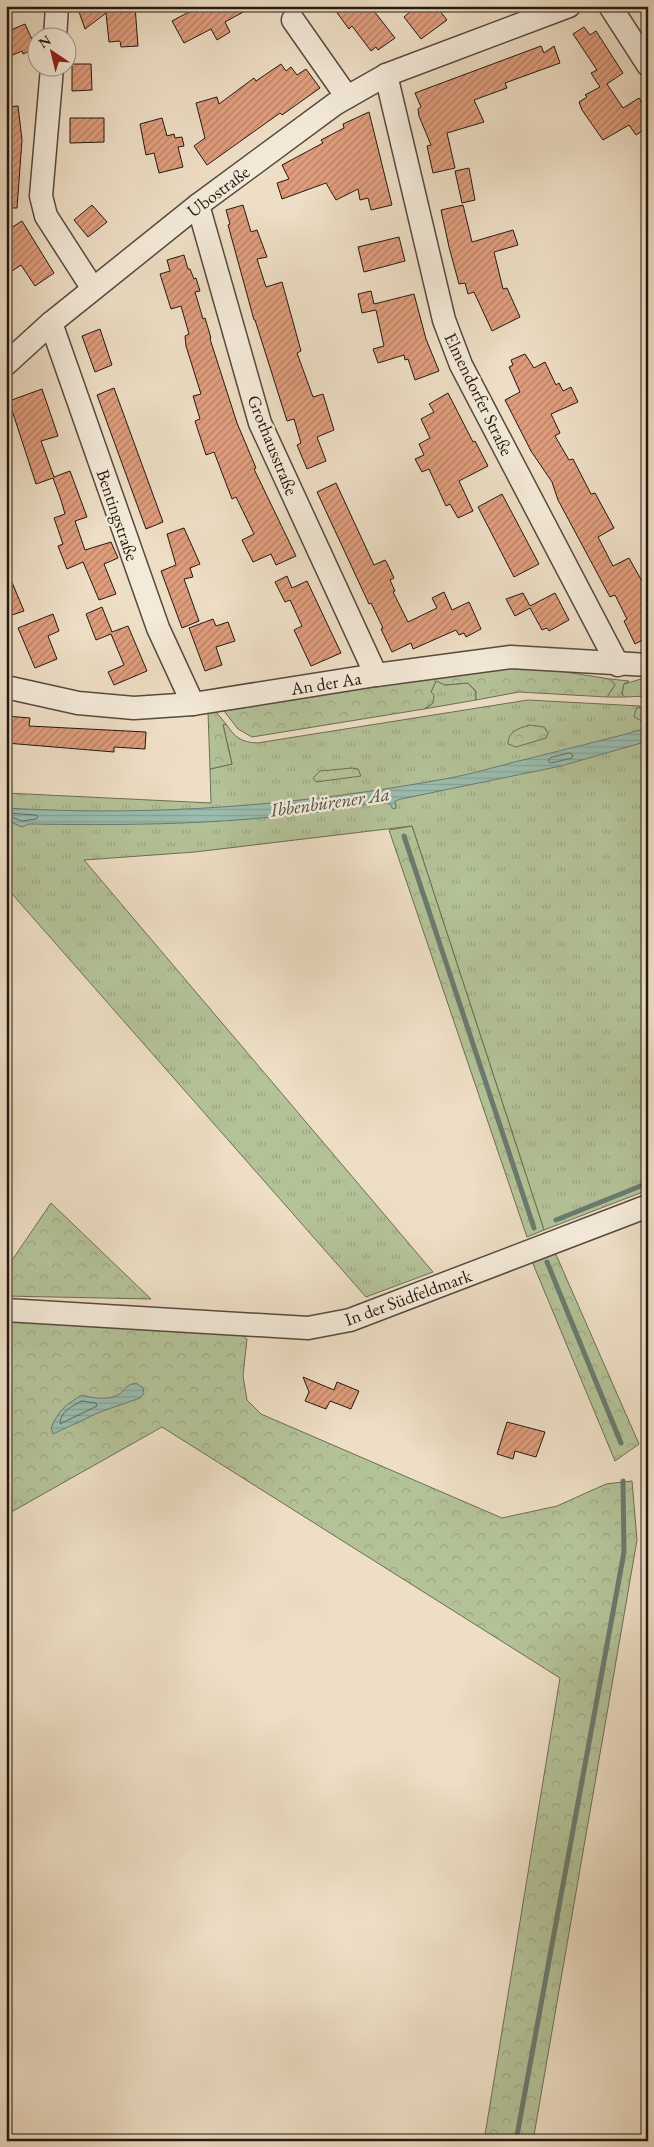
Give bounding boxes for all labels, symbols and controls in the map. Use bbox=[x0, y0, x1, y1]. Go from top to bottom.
north arrow bbox=[28, 28, 78, 78]
text: N bbox=[35, 30, 55, 52]
street label: Ubostraße bbox=[182, 160, 254, 222]
street label: Elmendorfer Straße bbox=[439, 329, 519, 459]
street label: Grothausstraße bbox=[242, 391, 304, 499]
street label: Bentingstraße bbox=[92, 466, 144, 564]
street label: An der Aa bbox=[288, 666, 364, 700]
water label: Ibbenbürener Aa bbox=[268, 781, 391, 823]
street label: In der Südfeldmark bbox=[341, 1263, 475, 1331]

